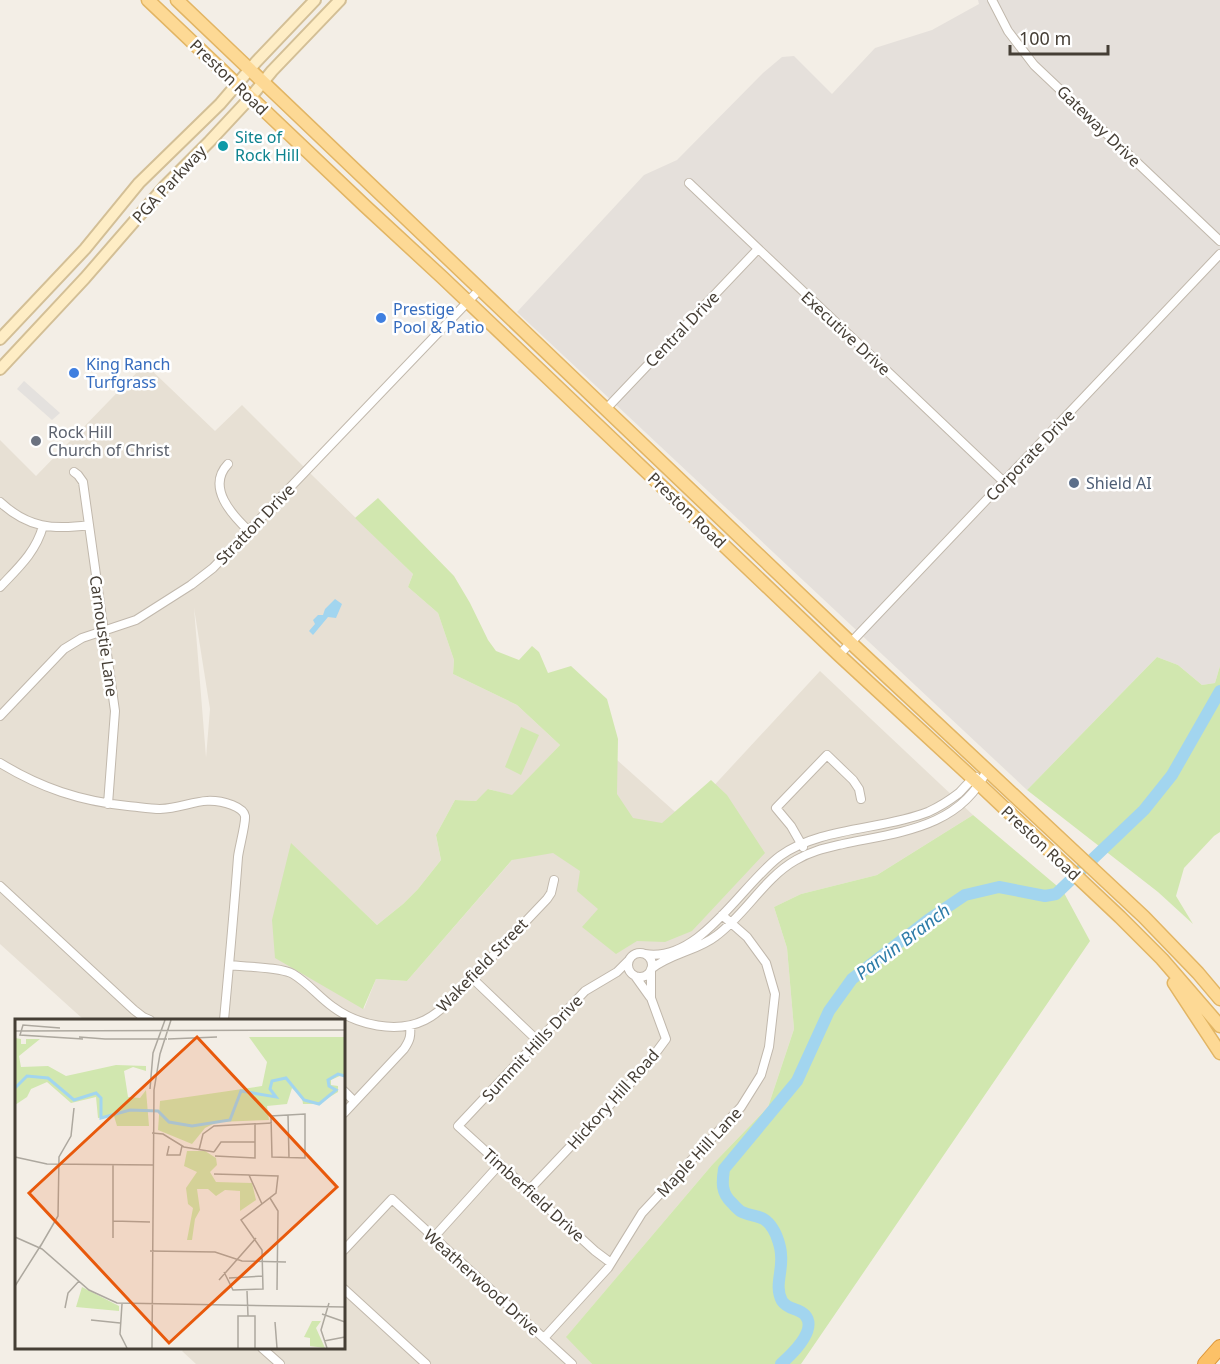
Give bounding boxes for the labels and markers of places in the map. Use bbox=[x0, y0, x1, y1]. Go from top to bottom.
place label: Site of Rock Hill bbox=[235, 126, 299, 166]
marker: Site of Rock Hill bbox=[216, 139, 230, 153]
place label: Prestige Pool & Patio bbox=[393, 298, 484, 338]
marker: Prestige Pool & Patio bbox=[374, 311, 388, 325]
place label: King Ranch Turfgrass bbox=[86, 353, 170, 393]
marker: King Ranch Turfgrass bbox=[67, 366, 81, 380]
place label: Rock Hill Church of Christ bbox=[48, 421, 170, 461]
marker: Rock Hill Church of Christ bbox=[29, 434, 43, 448]
place label: Shield AI bbox=[1086, 472, 1152, 494]
marker: Shield AI bbox=[1067, 476, 1081, 490]

